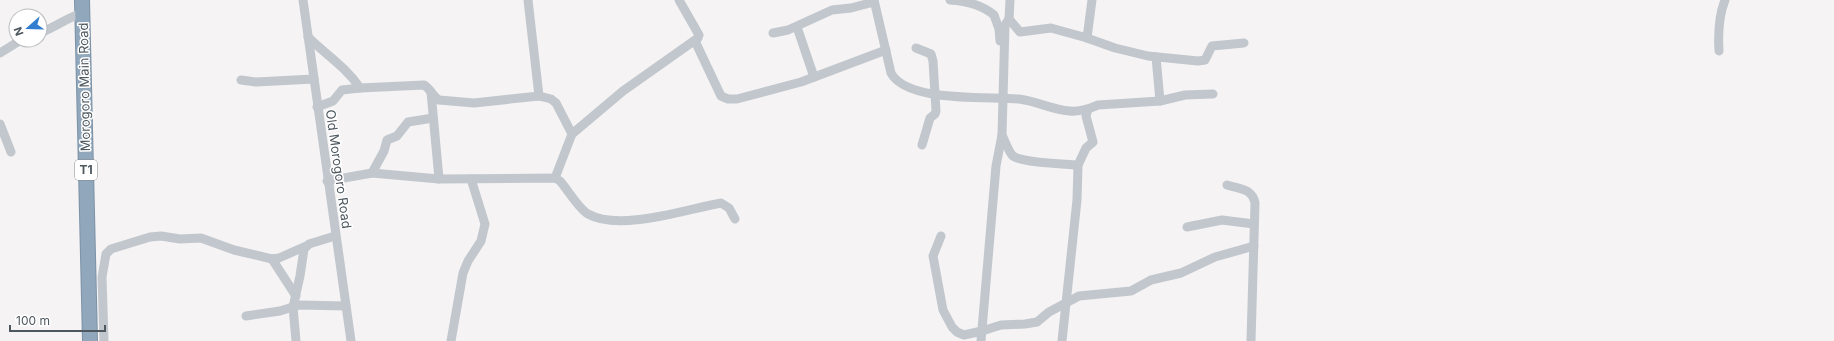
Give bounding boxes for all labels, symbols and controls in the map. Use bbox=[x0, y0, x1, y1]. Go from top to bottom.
north arrow bbox=[8, 8, 48, 48]
street label: Morogoro Main Road bbox=[75, 22, 93, 152]
text: N bbox=[11, 25, 27, 38]
street label: Old Morogoro Road bbox=[323, 108, 355, 230]
road number: T1 bbox=[75, 160, 97, 180]
scale bar bbox=[10, 307, 105, 333]
text: 100 m bbox=[16, 313, 50, 328]

